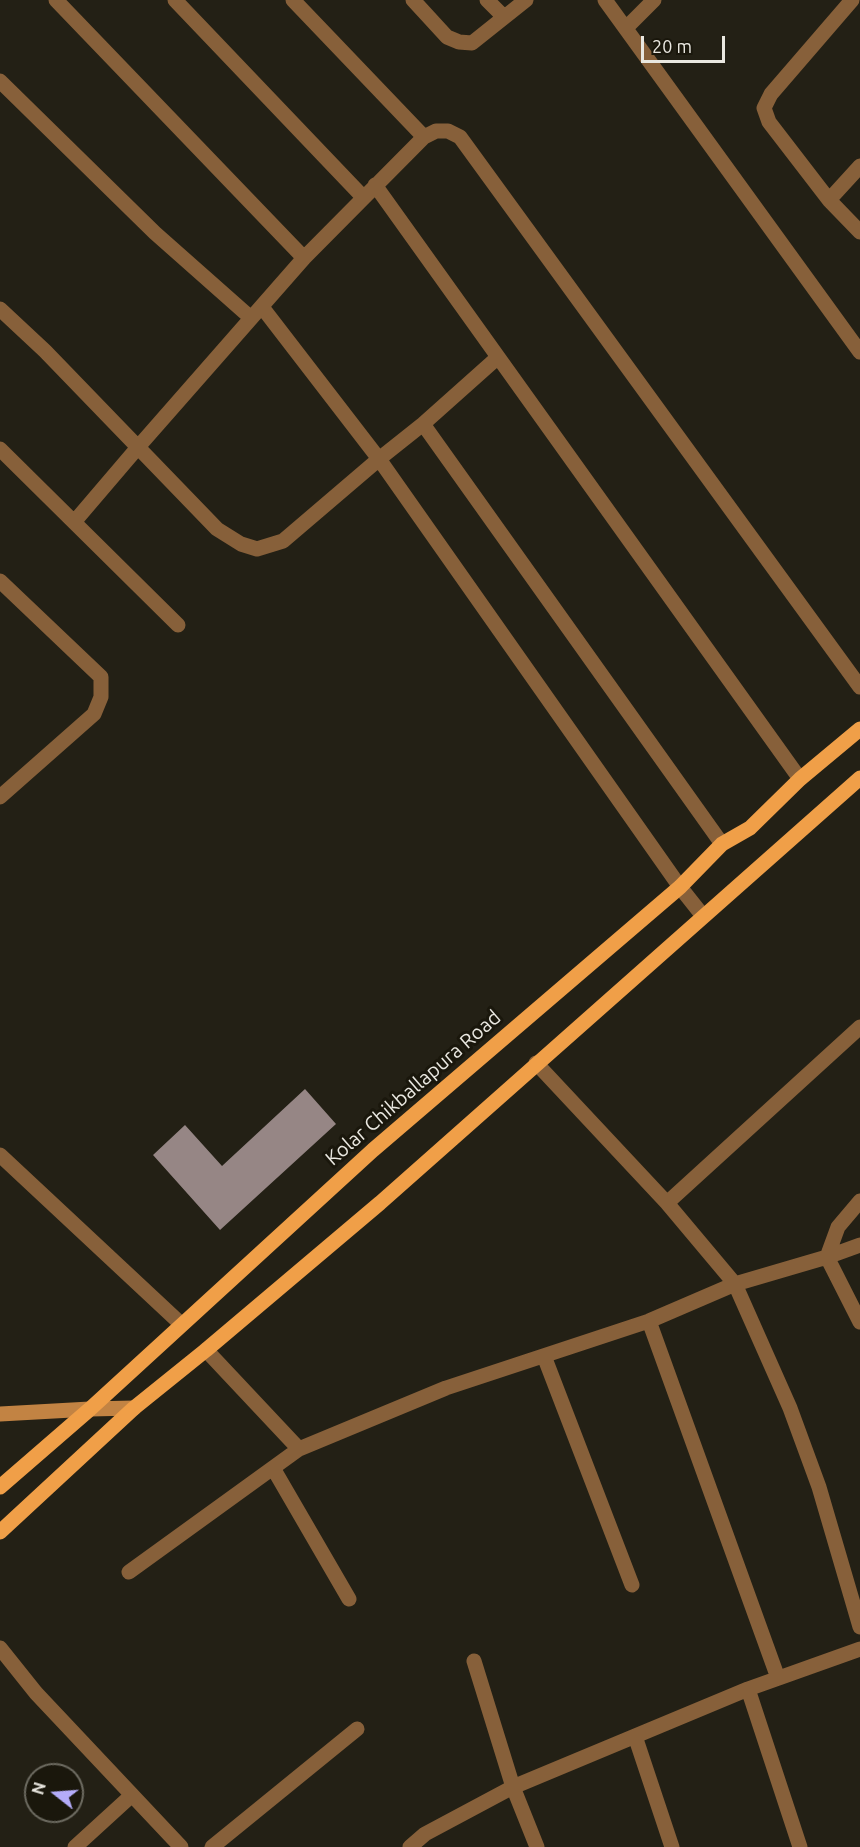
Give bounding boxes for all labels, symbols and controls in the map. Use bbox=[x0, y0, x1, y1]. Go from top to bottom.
scale bar bbox=[644, 24, 728, 62]
text: 20 m bbox=[652, 36, 692, 56]
street label: Kolar Chikballapura Road bbox=[320, 1005, 506, 1171]
north arrow bbox=[24, 1763, 84, 1823]
text: N bbox=[28, 1780, 49, 1797]

